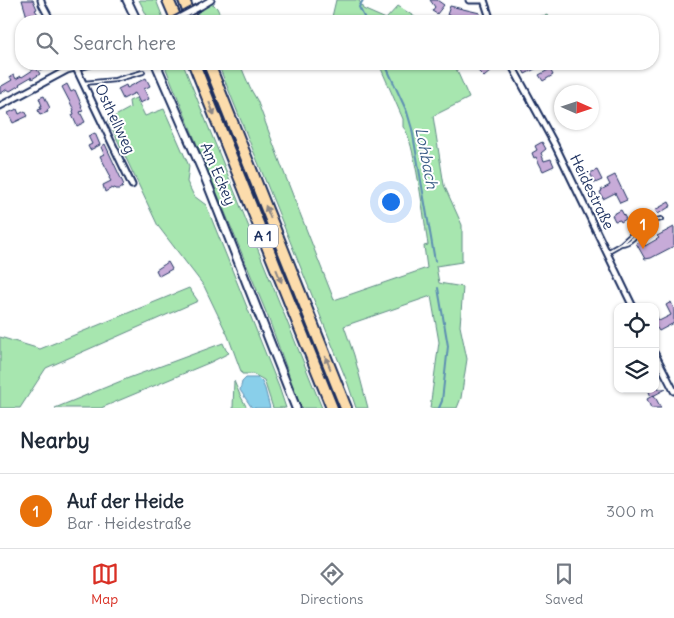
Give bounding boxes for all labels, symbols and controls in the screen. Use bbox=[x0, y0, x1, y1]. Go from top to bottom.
search box bbox=[15, 15, 659, 70]
icon: search bbox=[33, 29, 61, 57]
text: Search here bbox=[73, 31, 176, 55]
street label: Osthellweg bbox=[91, 81, 140, 157]
north arrow bbox=[554, 85, 599, 130]
one-way arrow bbox=[208, 102, 216, 117]
water label: Lohbach bbox=[411, 126, 443, 191]
street label: Am Eckey bbox=[197, 139, 240, 208]
street label: Heidestraße bbox=[566, 151, 619, 233]
your location bbox=[378, 189, 404, 215]
one-way arrow bbox=[263, 205, 271, 219]
pin: 1 bbox=[627, 208, 659, 249]
road number: A 1 bbox=[248, 225, 278, 248]
one-way arrow bbox=[275, 269, 283, 284]
map controls bbox=[614, 303, 659, 393]
button: locate bbox=[614, 303, 659, 348]
button: layers bbox=[614, 348, 659, 393]
one-way arrow bbox=[323, 356, 331, 370]
text: Nearby bbox=[20, 427, 90, 454]
text: Auf der Heide bbox=[67, 489, 184, 513]
text: 1 bbox=[33, 501, 39, 521]
text: 300 m bbox=[606, 501, 654, 521]
text: Bar · Heidestraße bbox=[67, 513, 191, 533]
tab: Map bbox=[91, 560, 119, 608]
tab: Directions bbox=[300, 560, 363, 608]
tab: Saved bbox=[545, 560, 583, 608]

